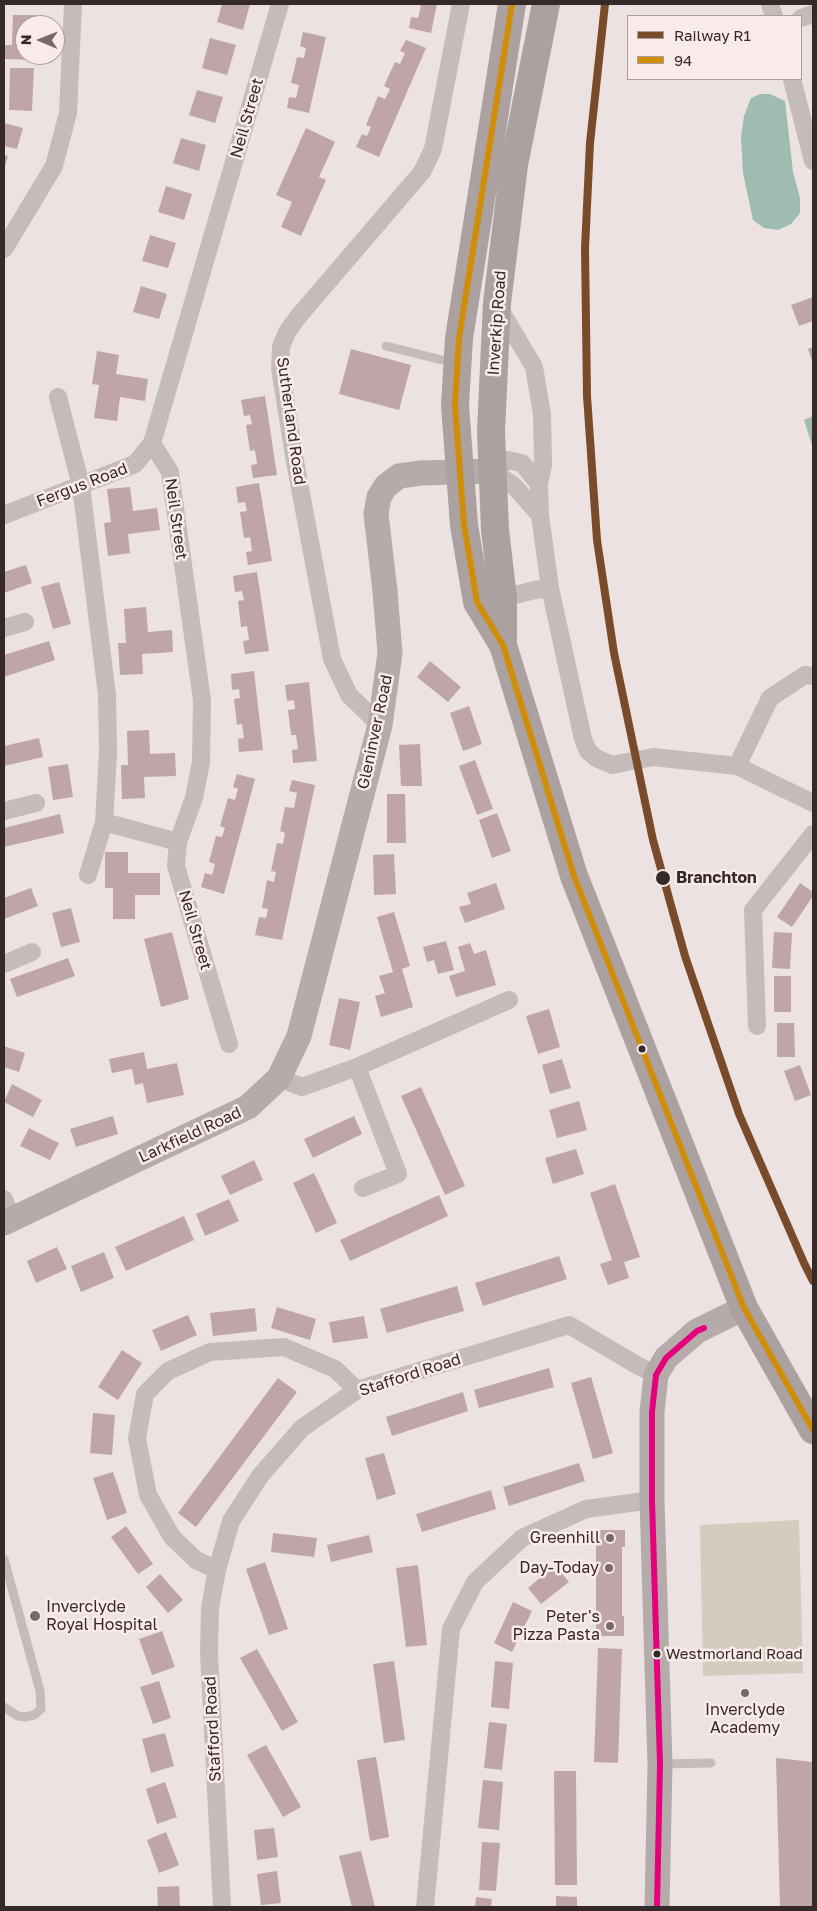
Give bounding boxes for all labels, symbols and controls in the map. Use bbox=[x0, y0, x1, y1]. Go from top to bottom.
north arrow bbox=[15, 15, 65, 65]
legend bbox=[627, 15, 802, 80]
text: Railway R1 bbox=[674, 26, 751, 44]
text: N bbox=[17, 34, 34, 45]
text: 94 bbox=[674, 51, 692, 69]
street label: Neil Street bbox=[226, 76, 268, 160]
street label: Inverkip Road bbox=[484, 270, 510, 376]
street label: Sutherland Road bbox=[273, 356, 309, 486]
street label: Fergus Road bbox=[34, 459, 130, 511]
street label: Neil Street bbox=[161, 477, 191, 561]
street label: Gleninver Road bbox=[353, 673, 397, 791]
place label: Branchton bbox=[676, 868, 757, 888]
marker: Branchton bbox=[654, 869, 672, 887]
street label: Neil Street bbox=[174, 888, 216, 972]
unlabelled marker bbox=[637, 1044, 647, 1054]
street label: Larkfield Road bbox=[136, 1103, 244, 1167]
street label: Stafford Road bbox=[357, 1350, 463, 1400]
place label: Greenhill bbox=[530, 1528, 600, 1548]
marker: Greenhill bbox=[604, 1532, 616, 1544]
place label: Day-Today bbox=[519, 1558, 599, 1578]
marker: Day-Today bbox=[603, 1562, 615, 1574]
place label: Inverclyde Royal Hospital bbox=[46, 1597, 158, 1635]
place label: Peter's Pizza Pasta bbox=[512, 1607, 600, 1645]
marker: Inverclyde Royal Hospital bbox=[28, 1609, 42, 1623]
marker: Peter's Pizza Pasta bbox=[604, 1620, 616, 1632]
place label: Westmorland Road bbox=[666, 1645, 803, 1663]
marker: Westmorland Road bbox=[652, 1649, 662, 1659]
street label: Stafford Road bbox=[201, 1676, 225, 1782]
marker: Inverclyde Academy bbox=[739, 1687, 751, 1699]
place label: Inverclyde Academy bbox=[705, 1700, 785, 1738]

